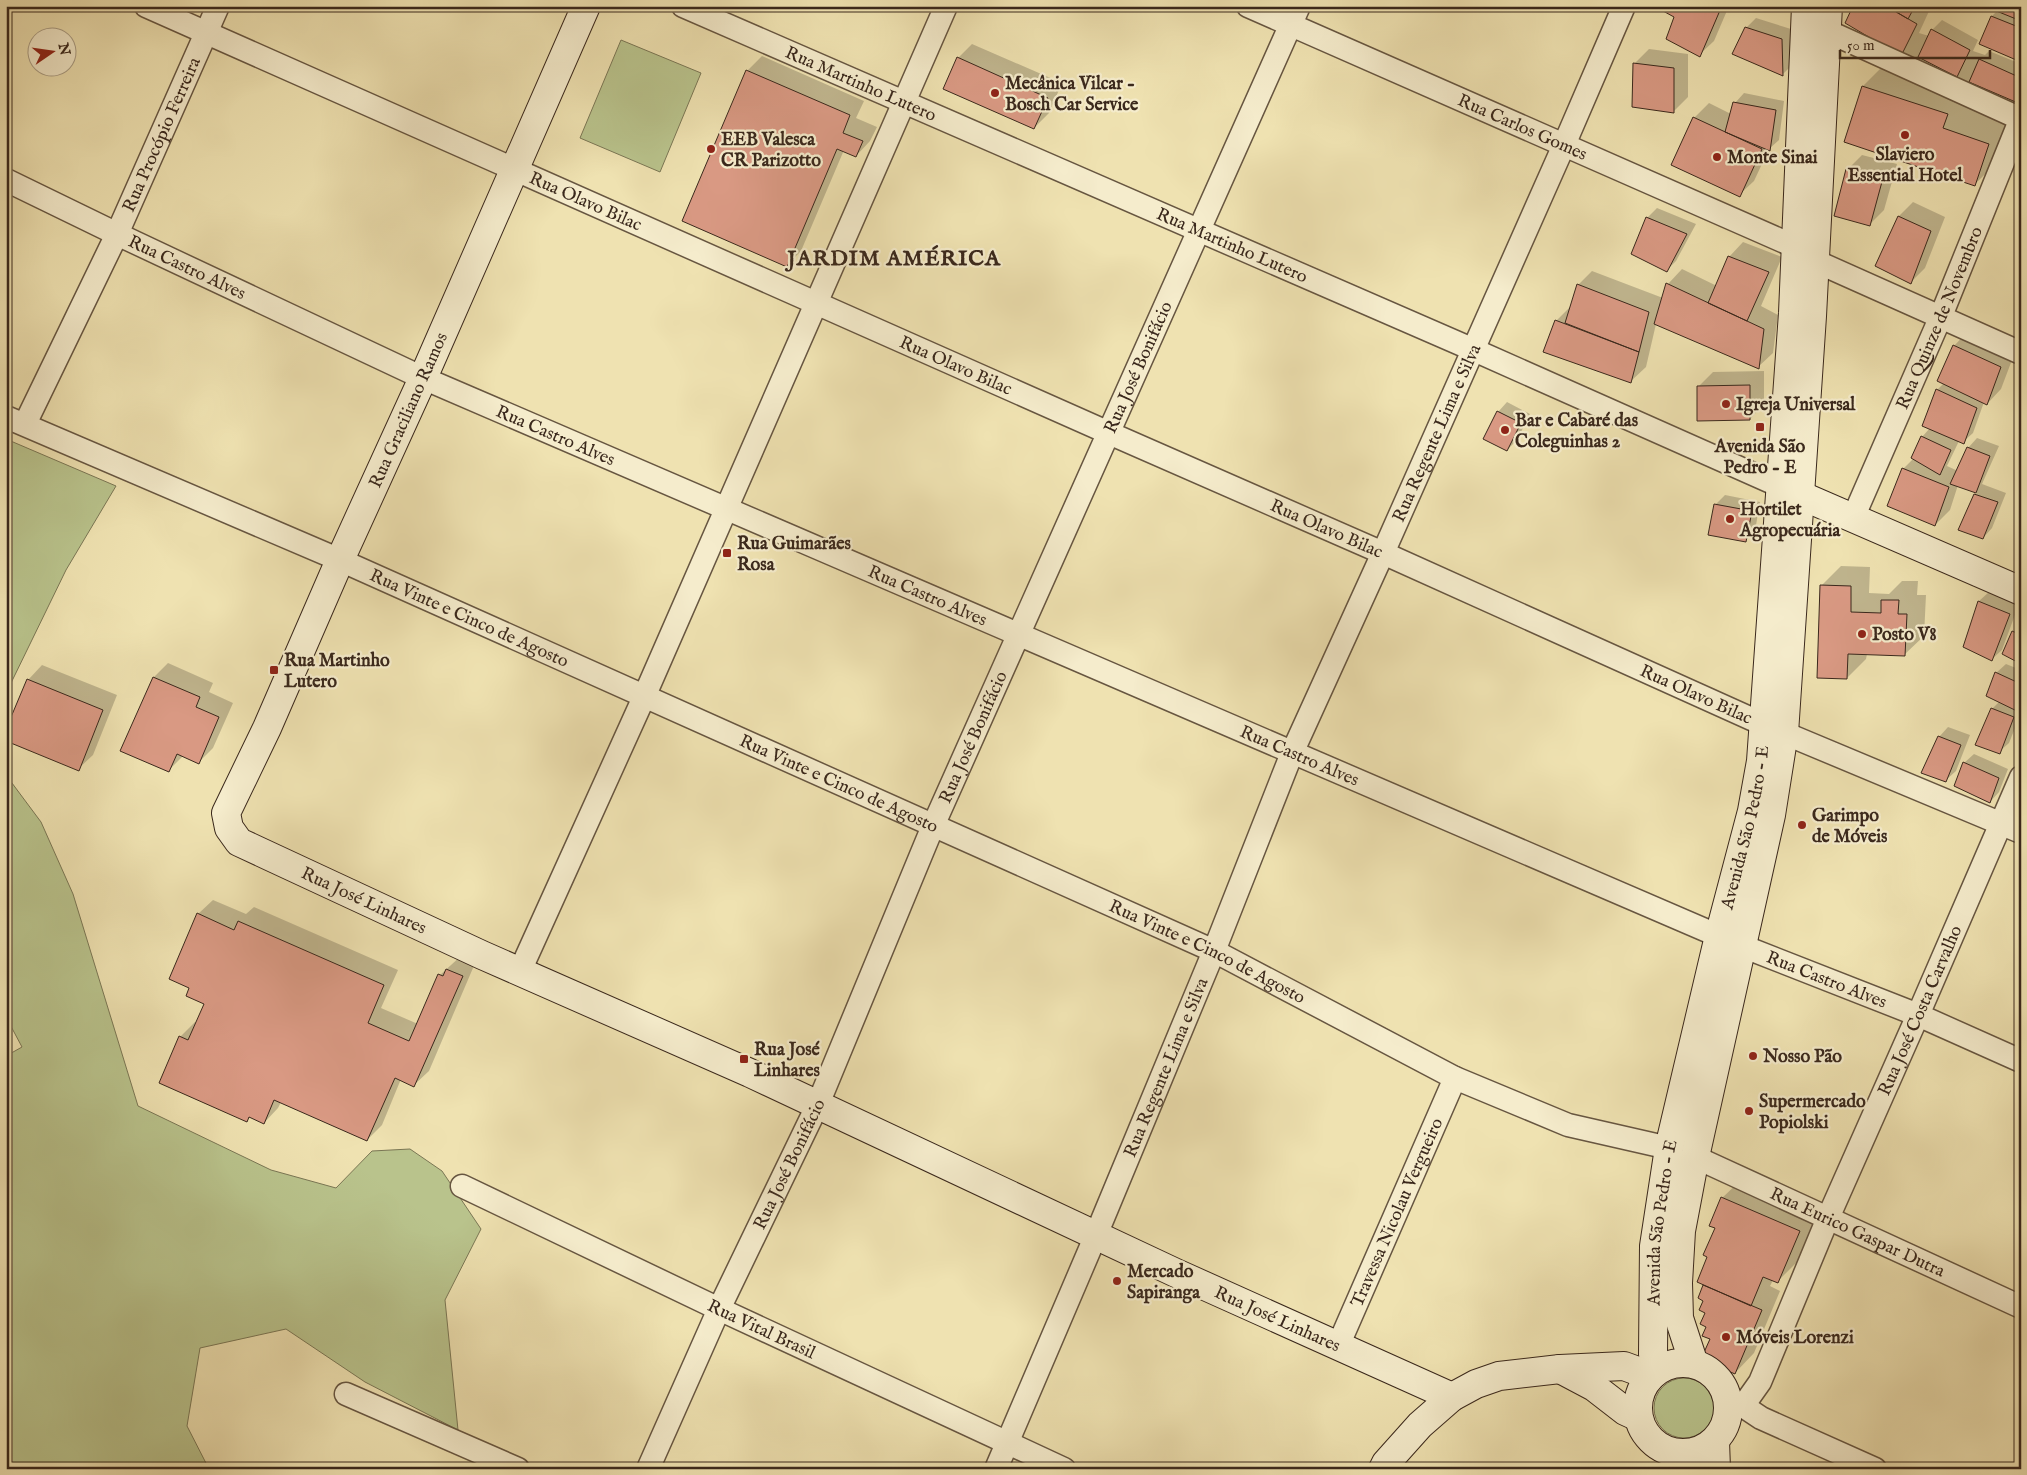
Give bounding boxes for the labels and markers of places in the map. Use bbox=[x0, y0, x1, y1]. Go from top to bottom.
place label: Mecânica Vilcar - Bosch Car Service bbox=[1005, 73, 1139, 117]
marker: Mecânica Vilcar - Bosch Car Service bbox=[989, 87, 1001, 99]
place label: EEB Valesca CR Parizotto bbox=[721, 129, 821, 173]
marker: Slaviero Essential Hotel bbox=[1899, 129, 1911, 141]
marker: EEB Valesca CR Parizotto bbox=[705, 143, 717, 155]
place label: Slaviero Essential Hotel bbox=[1848, 144, 1963, 188]
place label: Monte Sinai bbox=[1727, 147, 1818, 170]
marker: Monte Sinai bbox=[1711, 151, 1723, 163]
place label: Igreja Universal bbox=[1736, 394, 1856, 417]
marker: Igreja Universal bbox=[1720, 398, 1732, 410]
place label: Bar e Cabaré das Coleguinhas 2 bbox=[1515, 410, 1639, 454]
marker: Avenida São Pedro - E bbox=[1754, 421, 1766, 433]
marker: Bar e Cabaré das Coleguinhas 2 bbox=[1499, 424, 1511, 436]
place label: Avenida São Pedro - E bbox=[1714, 436, 1805, 480]
place label: Hortilet Agropecuária bbox=[1739, 499, 1842, 543]
marker: Hortilet Agropecuária bbox=[1724, 513, 1736, 525]
place label: Rua Guimarães Rosa bbox=[737, 533, 851, 577]
marker: Rua Guimarães Rosa bbox=[721, 547, 733, 559]
place label: Posto V8 bbox=[1872, 624, 1937, 647]
marker: Posto V8 bbox=[1856, 628, 1868, 640]
place label: Rua Martinho Lutero bbox=[284, 650, 390, 694]
marker: Rua Martinho Lutero bbox=[268, 664, 280, 676]
place label: Garimpo de Móveis bbox=[1812, 805, 1888, 849]
marker: Garimpo de Móveis bbox=[1796, 819, 1808, 831]
place label: Rua José Linhares bbox=[754, 1039, 821, 1083]
place label: Nosso Pão bbox=[1762, 1046, 1842, 1069]
marker: Nosso Pão bbox=[1747, 1050, 1759, 1062]
marker: Rua José Linhares bbox=[738, 1053, 750, 1065]
place label: Supermercado Popiolski bbox=[1759, 1091, 1866, 1135]
marker: Supermercado Popiolski bbox=[1743, 1105, 1755, 1117]
place label: Mercado Sapiranga bbox=[1127, 1261, 1201, 1305]
marker: Mercado Sapiranga bbox=[1111, 1275, 1123, 1287]
place label: Móveis Lorenzi bbox=[1736, 1327, 1854, 1350]
marker: Móveis Lorenzi bbox=[1720, 1331, 1732, 1343]

